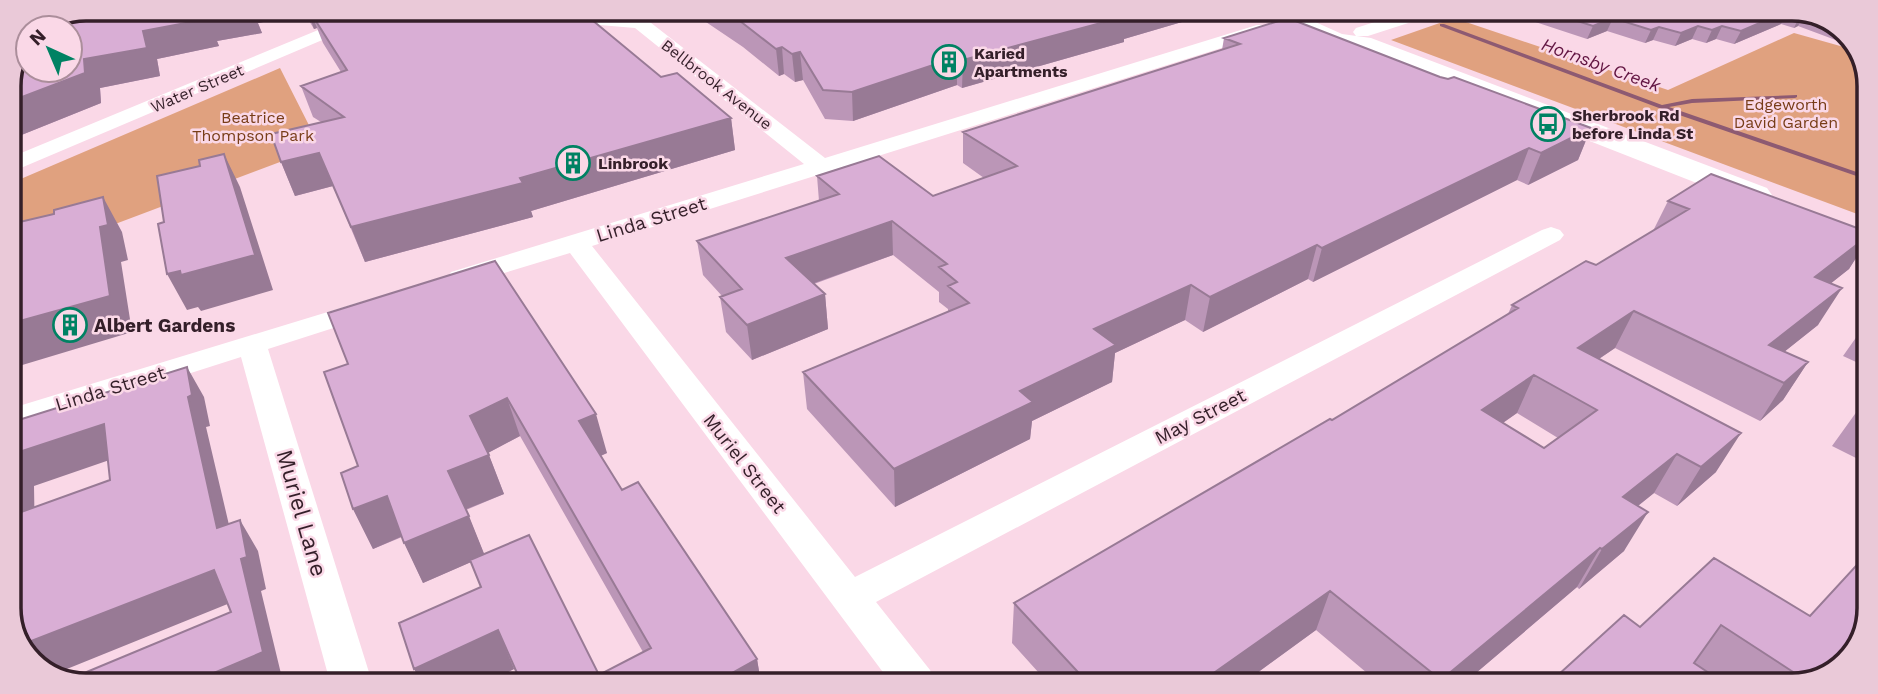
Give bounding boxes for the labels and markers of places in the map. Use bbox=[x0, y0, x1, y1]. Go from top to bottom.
building icon: Karied Apartments bbox=[930, 43, 968, 81]
place label: Karied Apartments bbox=[974, 44, 1068, 81]
bus stop icon: Sherbrook Rd before Linda St bbox=[1529, 105, 1567, 143]
place label: Sherbrook Rd before Linda St bbox=[1572, 106, 1693, 143]
building icon: Linbrook bbox=[554, 144, 592, 182]
place label: Linbrook bbox=[598, 154, 668, 173]
building icon: Albert Gardens bbox=[51, 306, 89, 344]
place label: Albert Gardens bbox=[94, 314, 235, 337]

